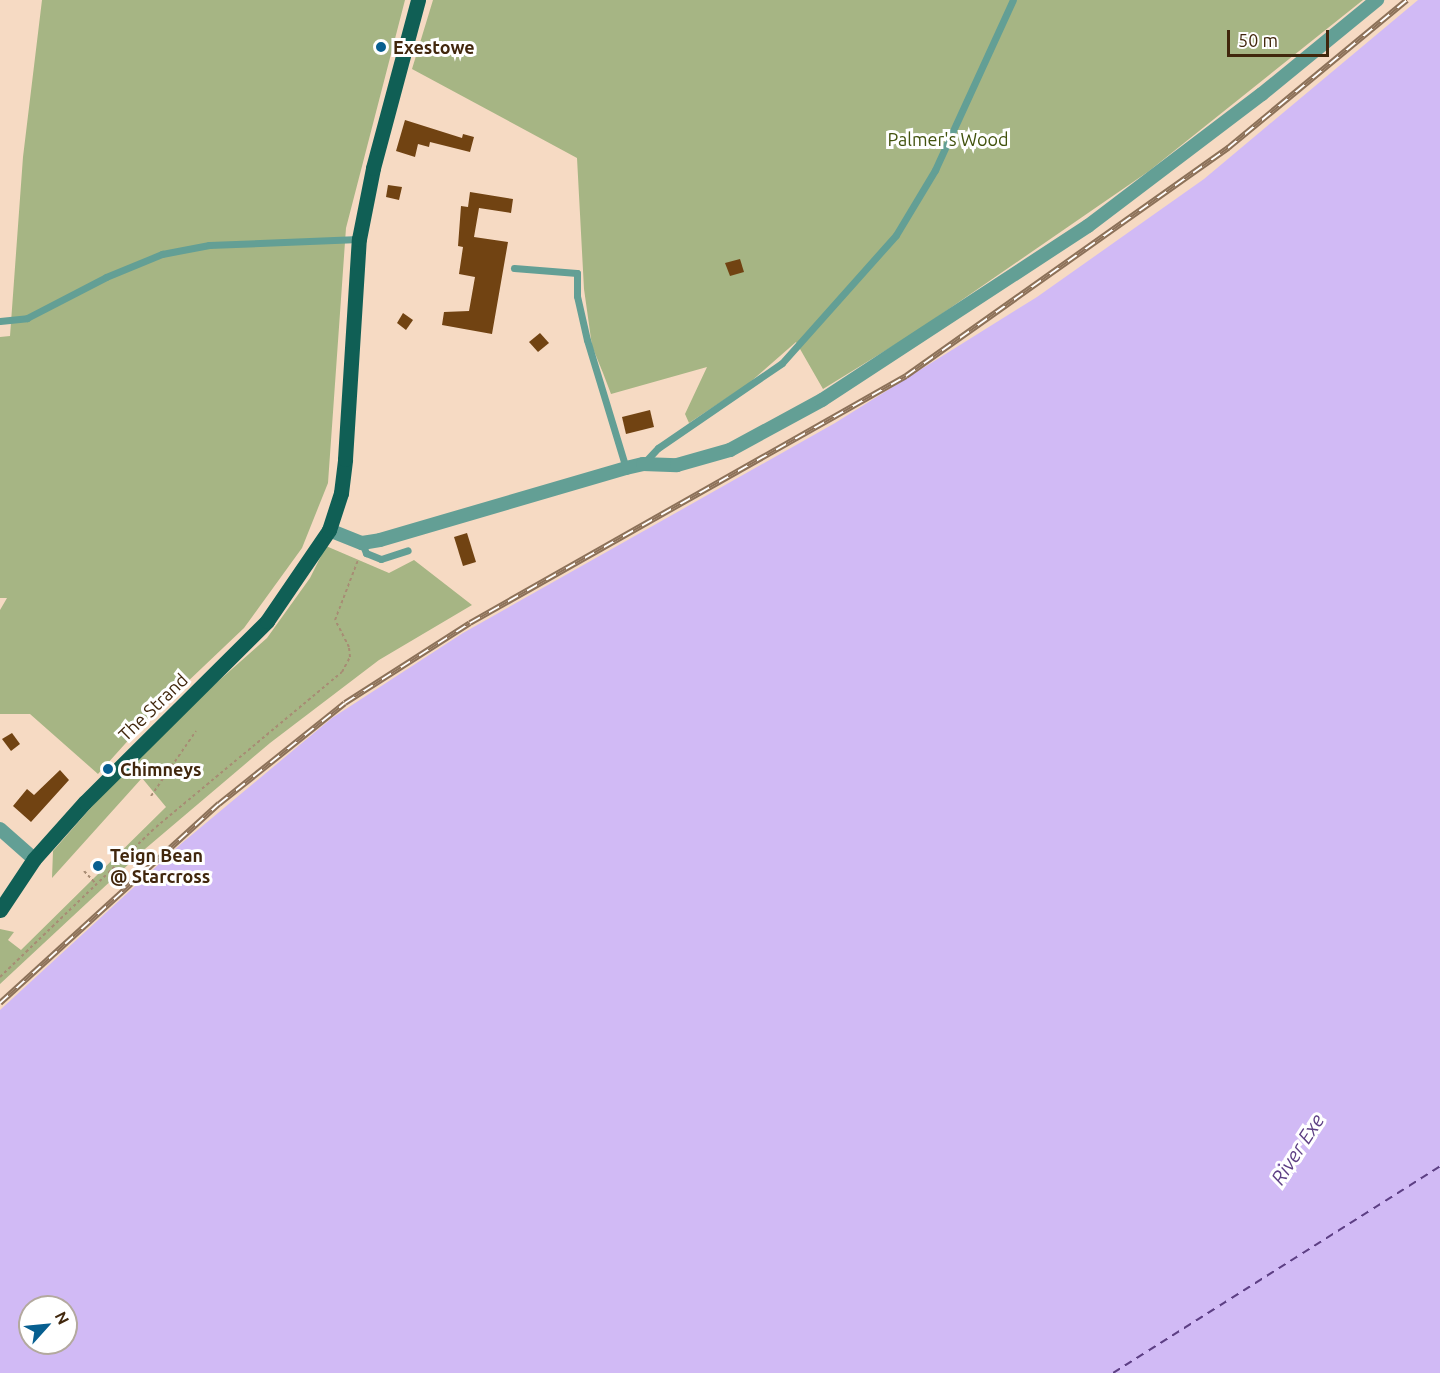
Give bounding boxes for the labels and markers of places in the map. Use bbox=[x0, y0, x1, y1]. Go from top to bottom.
place label: Exestowe bbox=[393, 36, 475, 58]
marker: Exestowe bbox=[374, 40, 388, 54]
place label: Chimneys bbox=[120, 758, 202, 780]
marker: Chimneys bbox=[101, 762, 115, 776]
place label: Teign Bean @ Starcross bbox=[110, 845, 210, 888]
marker: Teign Bean @ Starcross bbox=[91, 859, 105, 873]

